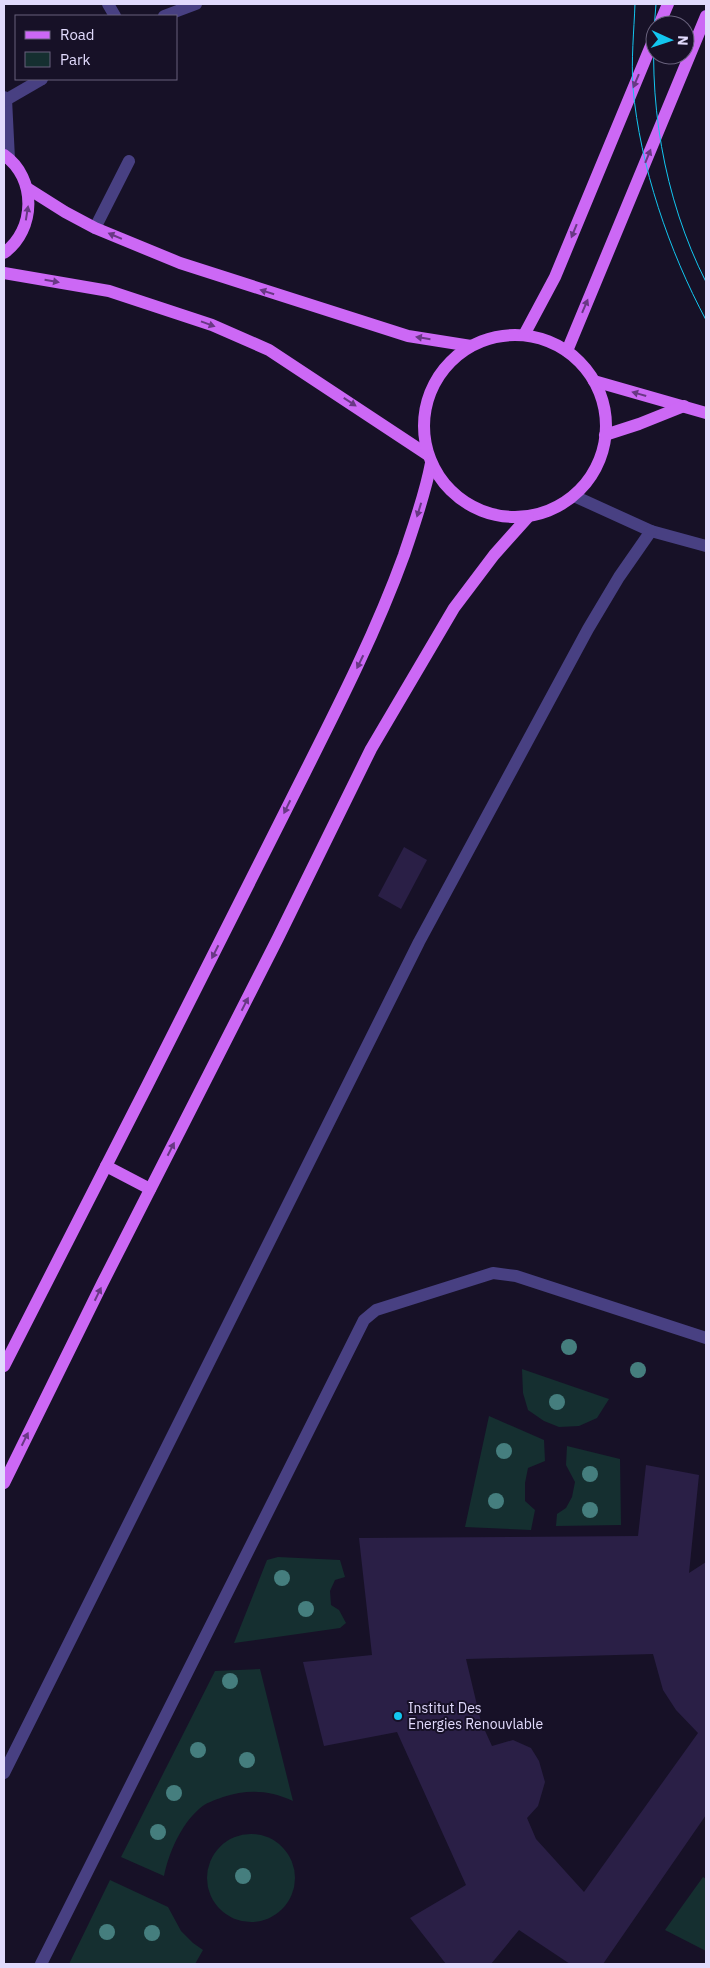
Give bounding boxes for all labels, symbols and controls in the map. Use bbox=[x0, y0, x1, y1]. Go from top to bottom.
legend bbox=[15, 15, 178, 80]
north arrow bbox=[645, 15, 695, 65]
text: Road bbox=[60, 25, 95, 44]
text: N bbox=[674, 35, 692, 46]
text: Park bbox=[60, 50, 90, 69]
one-way arrow bbox=[632, 74, 640, 88]
one-way arrow bbox=[645, 149, 653, 163]
one-way arrow bbox=[23, 204, 31, 220]
one-way arrow bbox=[570, 224, 578, 238]
one-way arrow bbox=[107, 232, 122, 240]
one-way arrow bbox=[44, 278, 60, 286]
one-way arrow bbox=[259, 287, 274, 295]
one-way arrow bbox=[582, 299, 590, 313]
one-way arrow bbox=[201, 320, 215, 328]
one-way arrow bbox=[414, 334, 430, 342]
one-way arrow bbox=[631, 389, 646, 397]
one-way arrow bbox=[343, 398, 356, 407]
one-way arrow bbox=[414, 503, 422, 518]
one-way arrow bbox=[355, 654, 364, 669]
one-way arrow bbox=[283, 800, 291, 814]
one-way arrow bbox=[211, 945, 219, 960]
one-way arrow bbox=[241, 997, 249, 1011]
one-way arrow bbox=[167, 1142, 175, 1156]
one-way arrow bbox=[93, 1286, 102, 1301]
one-way arrow bbox=[22, 1432, 30, 1446]
place label: Institut Des Energies Renouvlable bbox=[408, 1699, 544, 1733]
marker: Institut Des Energies Renouvlable bbox=[392, 1710, 404, 1722]

